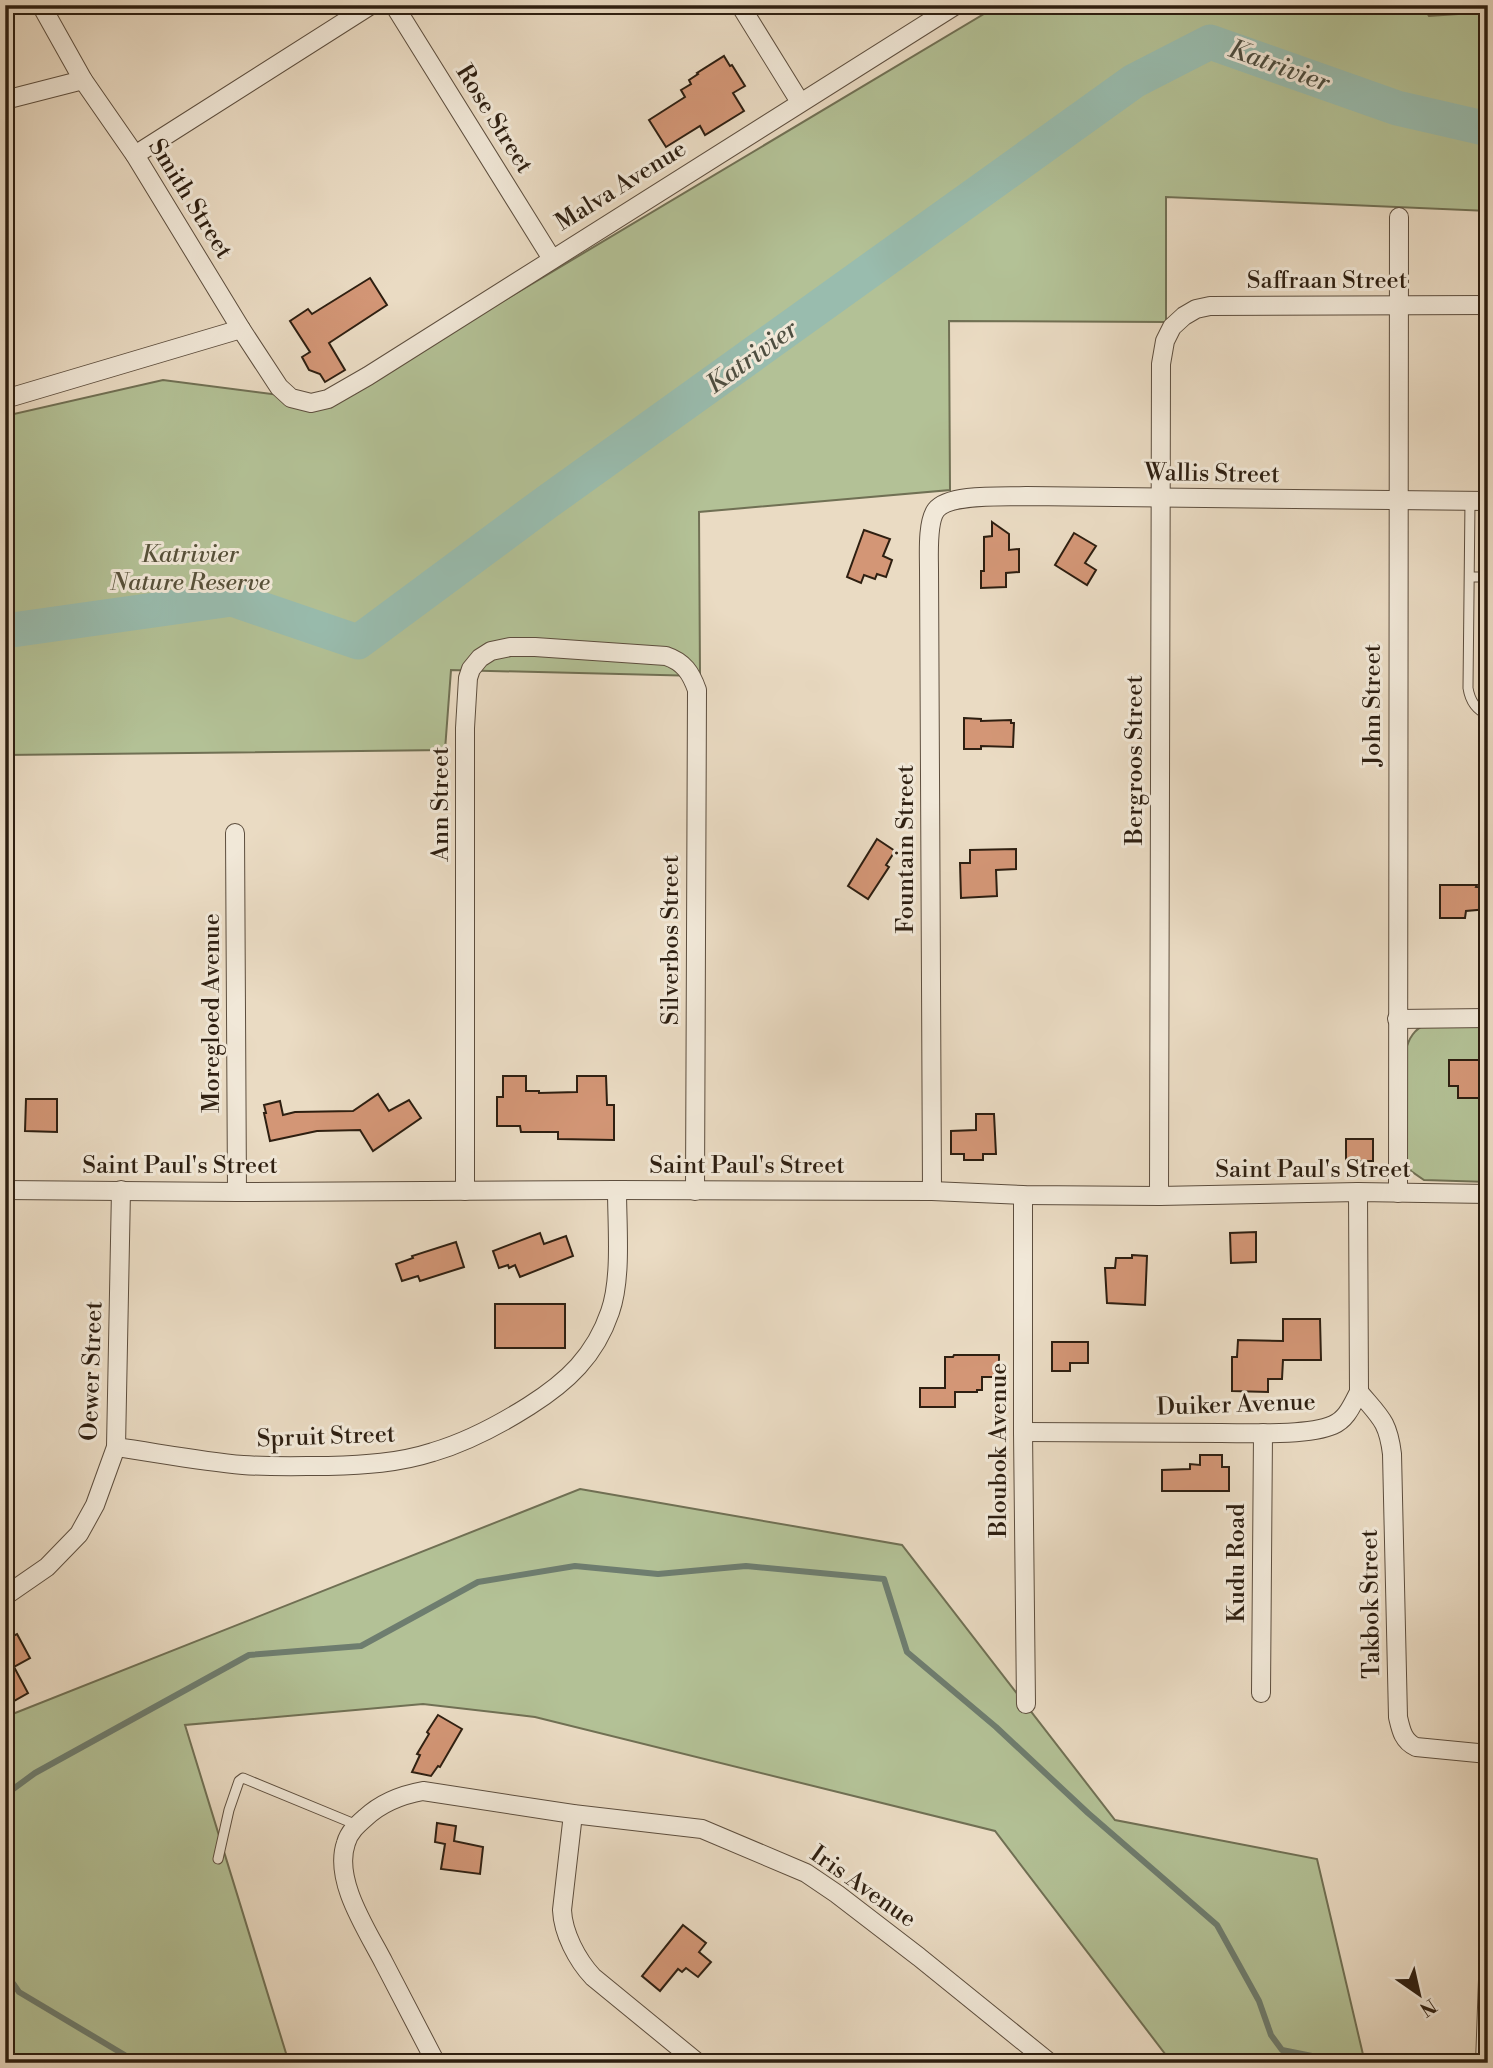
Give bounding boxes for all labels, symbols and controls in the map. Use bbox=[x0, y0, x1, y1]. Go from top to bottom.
water label: Katrivier bbox=[1224, 33, 1335, 99]
street label: Rose Street bbox=[449, 59, 539, 179]
street label: Smith Street bbox=[141, 134, 239, 265]
street label: Malva Avenue bbox=[550, 134, 692, 238]
street label: Saffraan Street bbox=[1247, 266, 1408, 296]
water label: Katrivier bbox=[700, 312, 805, 401]
street label: Wallis Street bbox=[1143, 458, 1280, 490]
park label: Katrivier Nature Reserve bbox=[109, 540, 270, 598]
street label: John Street bbox=[1358, 643, 1388, 767]
street label: Bergroos Street bbox=[1120, 675, 1150, 846]
street label: Ann Street bbox=[426, 746, 456, 863]
street label: Fountain Street bbox=[891, 764, 921, 933]
street label: Silverbos Street bbox=[656, 854, 686, 1025]
street label: Moregloed Avenue bbox=[197, 913, 227, 1113]
street label: Saint Paul's Street bbox=[82, 1151, 278, 1181]
street label: Saint Paul's Street bbox=[649, 1151, 845, 1181]
street label: Saint Paul's Street bbox=[1215, 1155, 1411, 1185]
street label: Oewer Street bbox=[75, 1300, 109, 1441]
street label: Bloubok Avenue bbox=[984, 1363, 1014, 1538]
street label: Duiker Avenue bbox=[1156, 1387, 1316, 1423]
street label: Spruit Street bbox=[256, 1420, 396, 1454]
street label: Kudu Road bbox=[1222, 1503, 1252, 1623]
street label: Takbok Street bbox=[1355, 1528, 1387, 1679]
street label: Iris Avenue bbox=[804, 1840, 922, 1934]
north arrow bbox=[1384, 1960, 1454, 2030]
text: N bbox=[1415, 1993, 1441, 2021]

